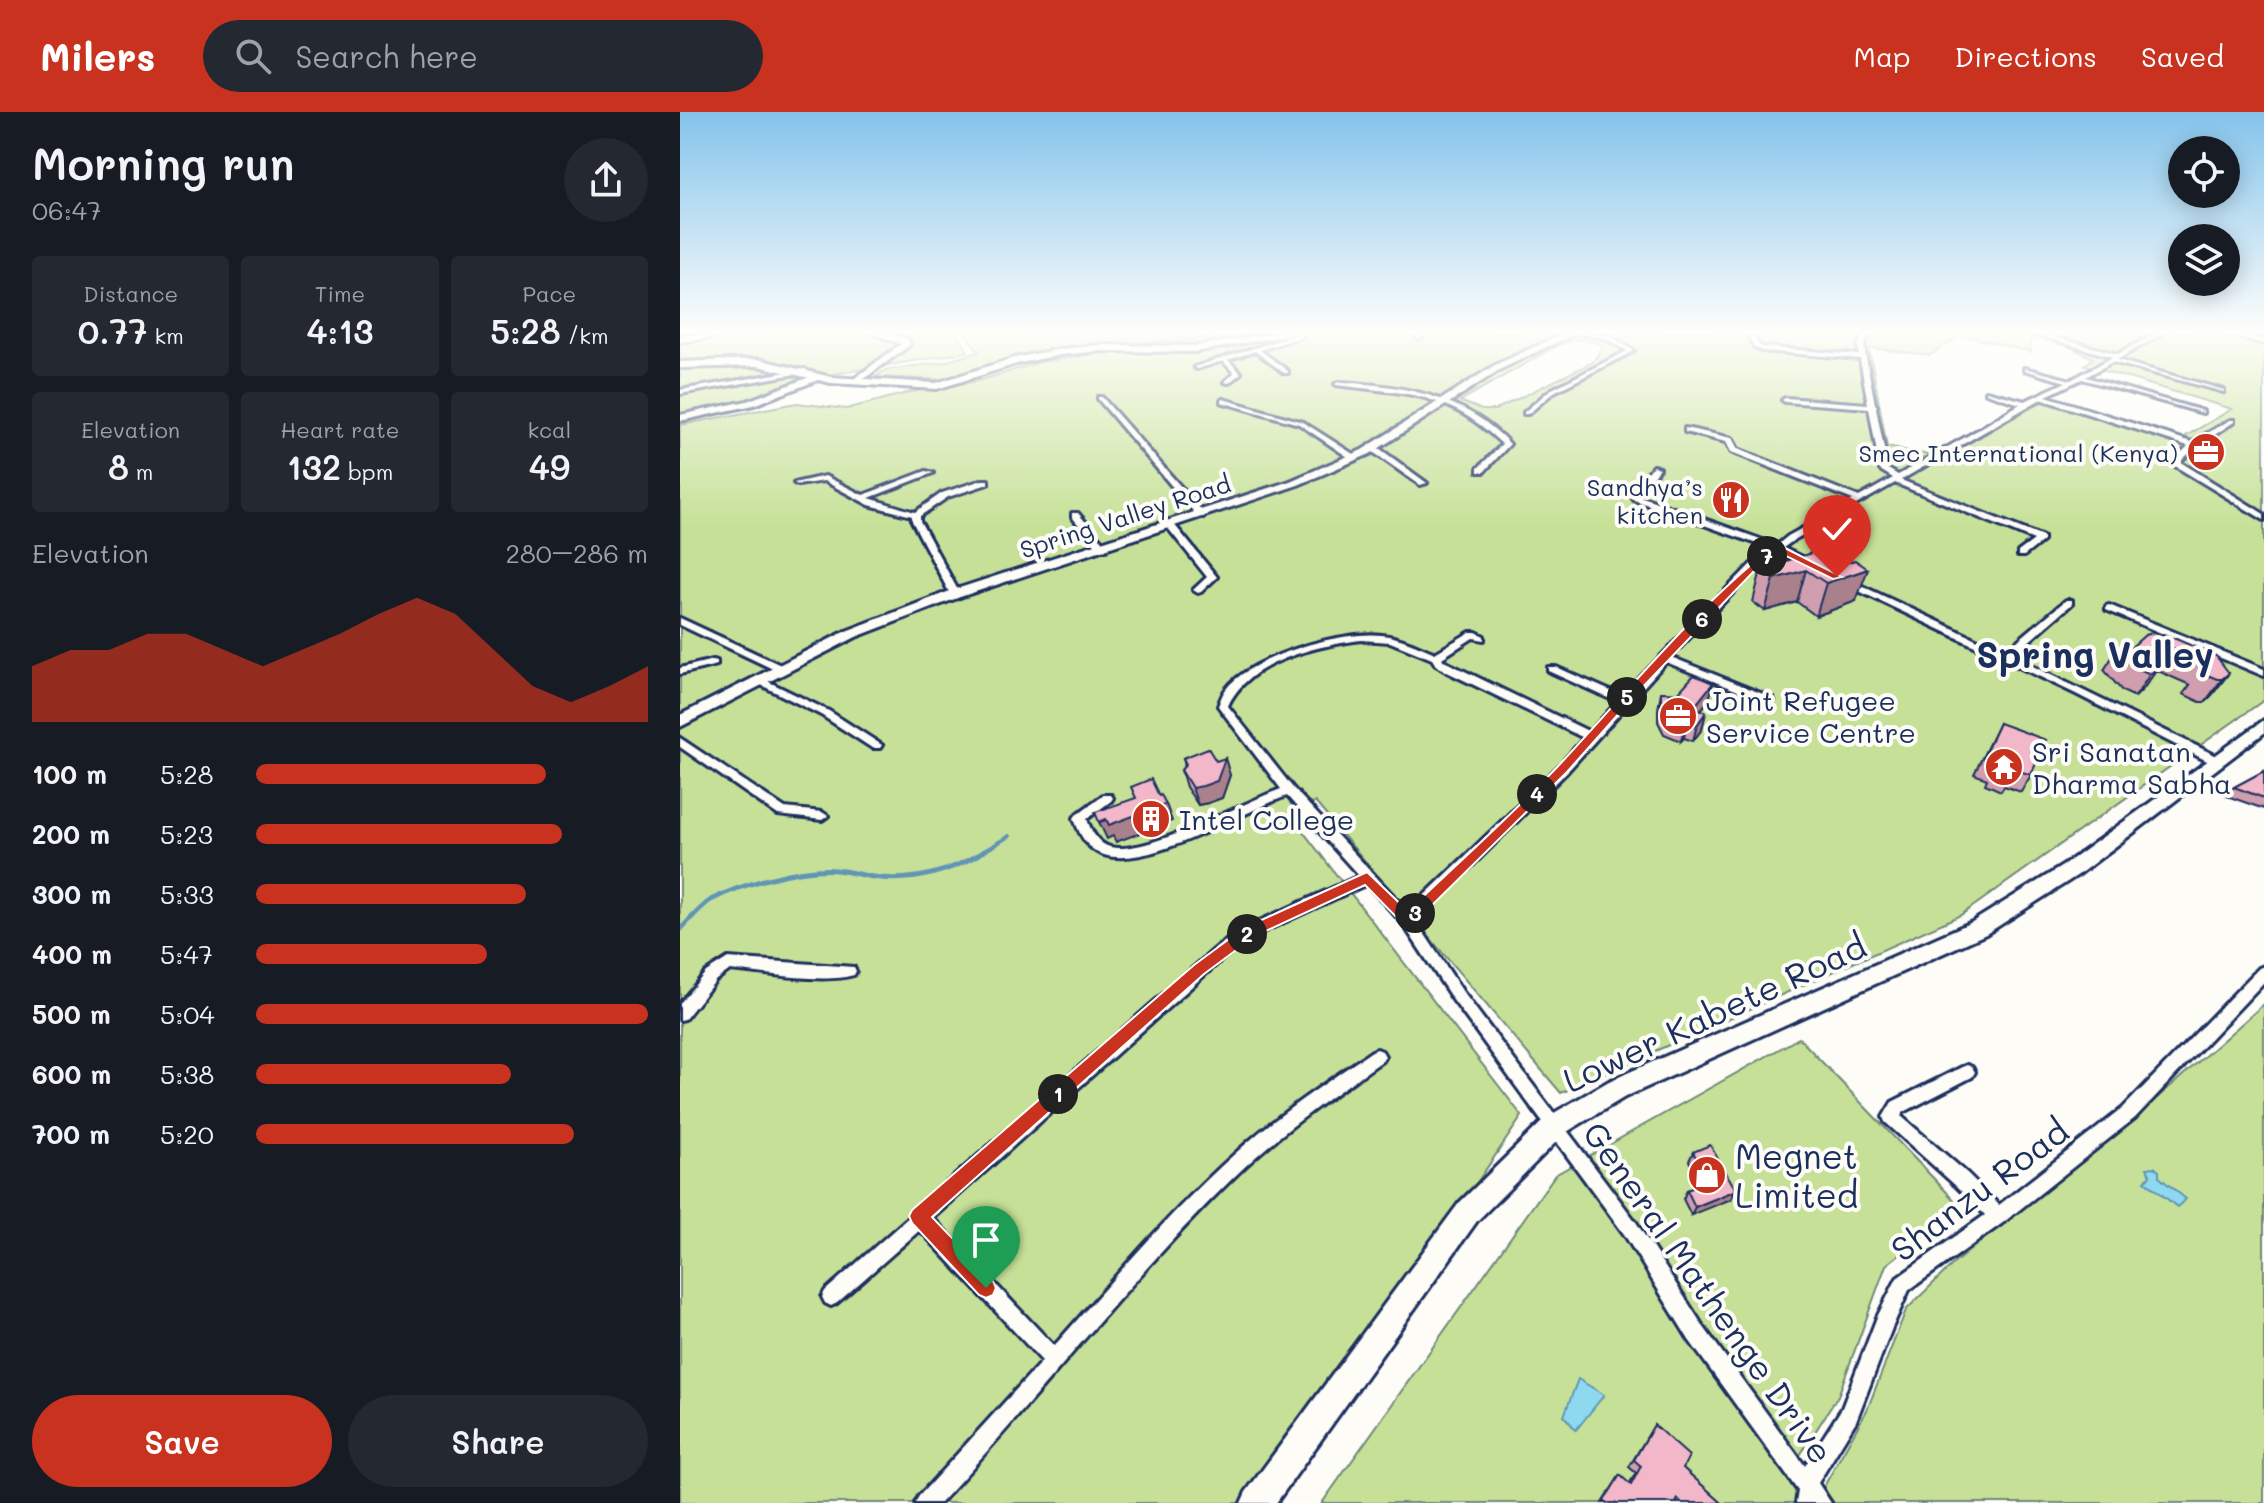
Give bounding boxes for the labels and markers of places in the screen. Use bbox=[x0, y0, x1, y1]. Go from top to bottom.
office icon: Smec International (Kenya) bbox=[2185, 431, 2227, 473]
place label: Smec International (Kenya) bbox=[1859, 437, 2178, 468]
place label: Sandhya’s kitchen bbox=[1587, 471, 1703, 530]
restaurant icon: Sandhya’s kitchen bbox=[1710, 479, 1752, 521]
pin bbox=[1803, 495, 1871, 577]
pin: 7 bbox=[1747, 536, 1787, 576]
pin: 6 bbox=[1682, 599, 1722, 639]
pin: 5 bbox=[1607, 677, 1647, 717]
place label: Joint Refugee Service Centre bbox=[1706, 682, 1916, 750]
office icon: Joint Refugee Service Centre bbox=[1657, 695, 1699, 737]
place label: Sri Sanatan Dharma Sabha bbox=[2032, 733, 2232, 801]
temple icon: Sri Sanatan Dharma Sabha bbox=[1983, 746, 2025, 788]
pin: 4 bbox=[1517, 774, 1557, 814]
building icon: Intel College bbox=[1130, 798, 1172, 840]
place label: Intel College bbox=[1179, 801, 1354, 837]
pin: 3 bbox=[1395, 893, 1435, 933]
pin: 2 bbox=[1227, 914, 1267, 954]
pin: 1 bbox=[1038, 1074, 1078, 1114]
place label: Megnet Limited bbox=[1735, 1133, 1858, 1217]
shop icon: Megnet Limited bbox=[1686, 1154, 1728, 1196]
pin bbox=[952, 1206, 1020, 1288]

